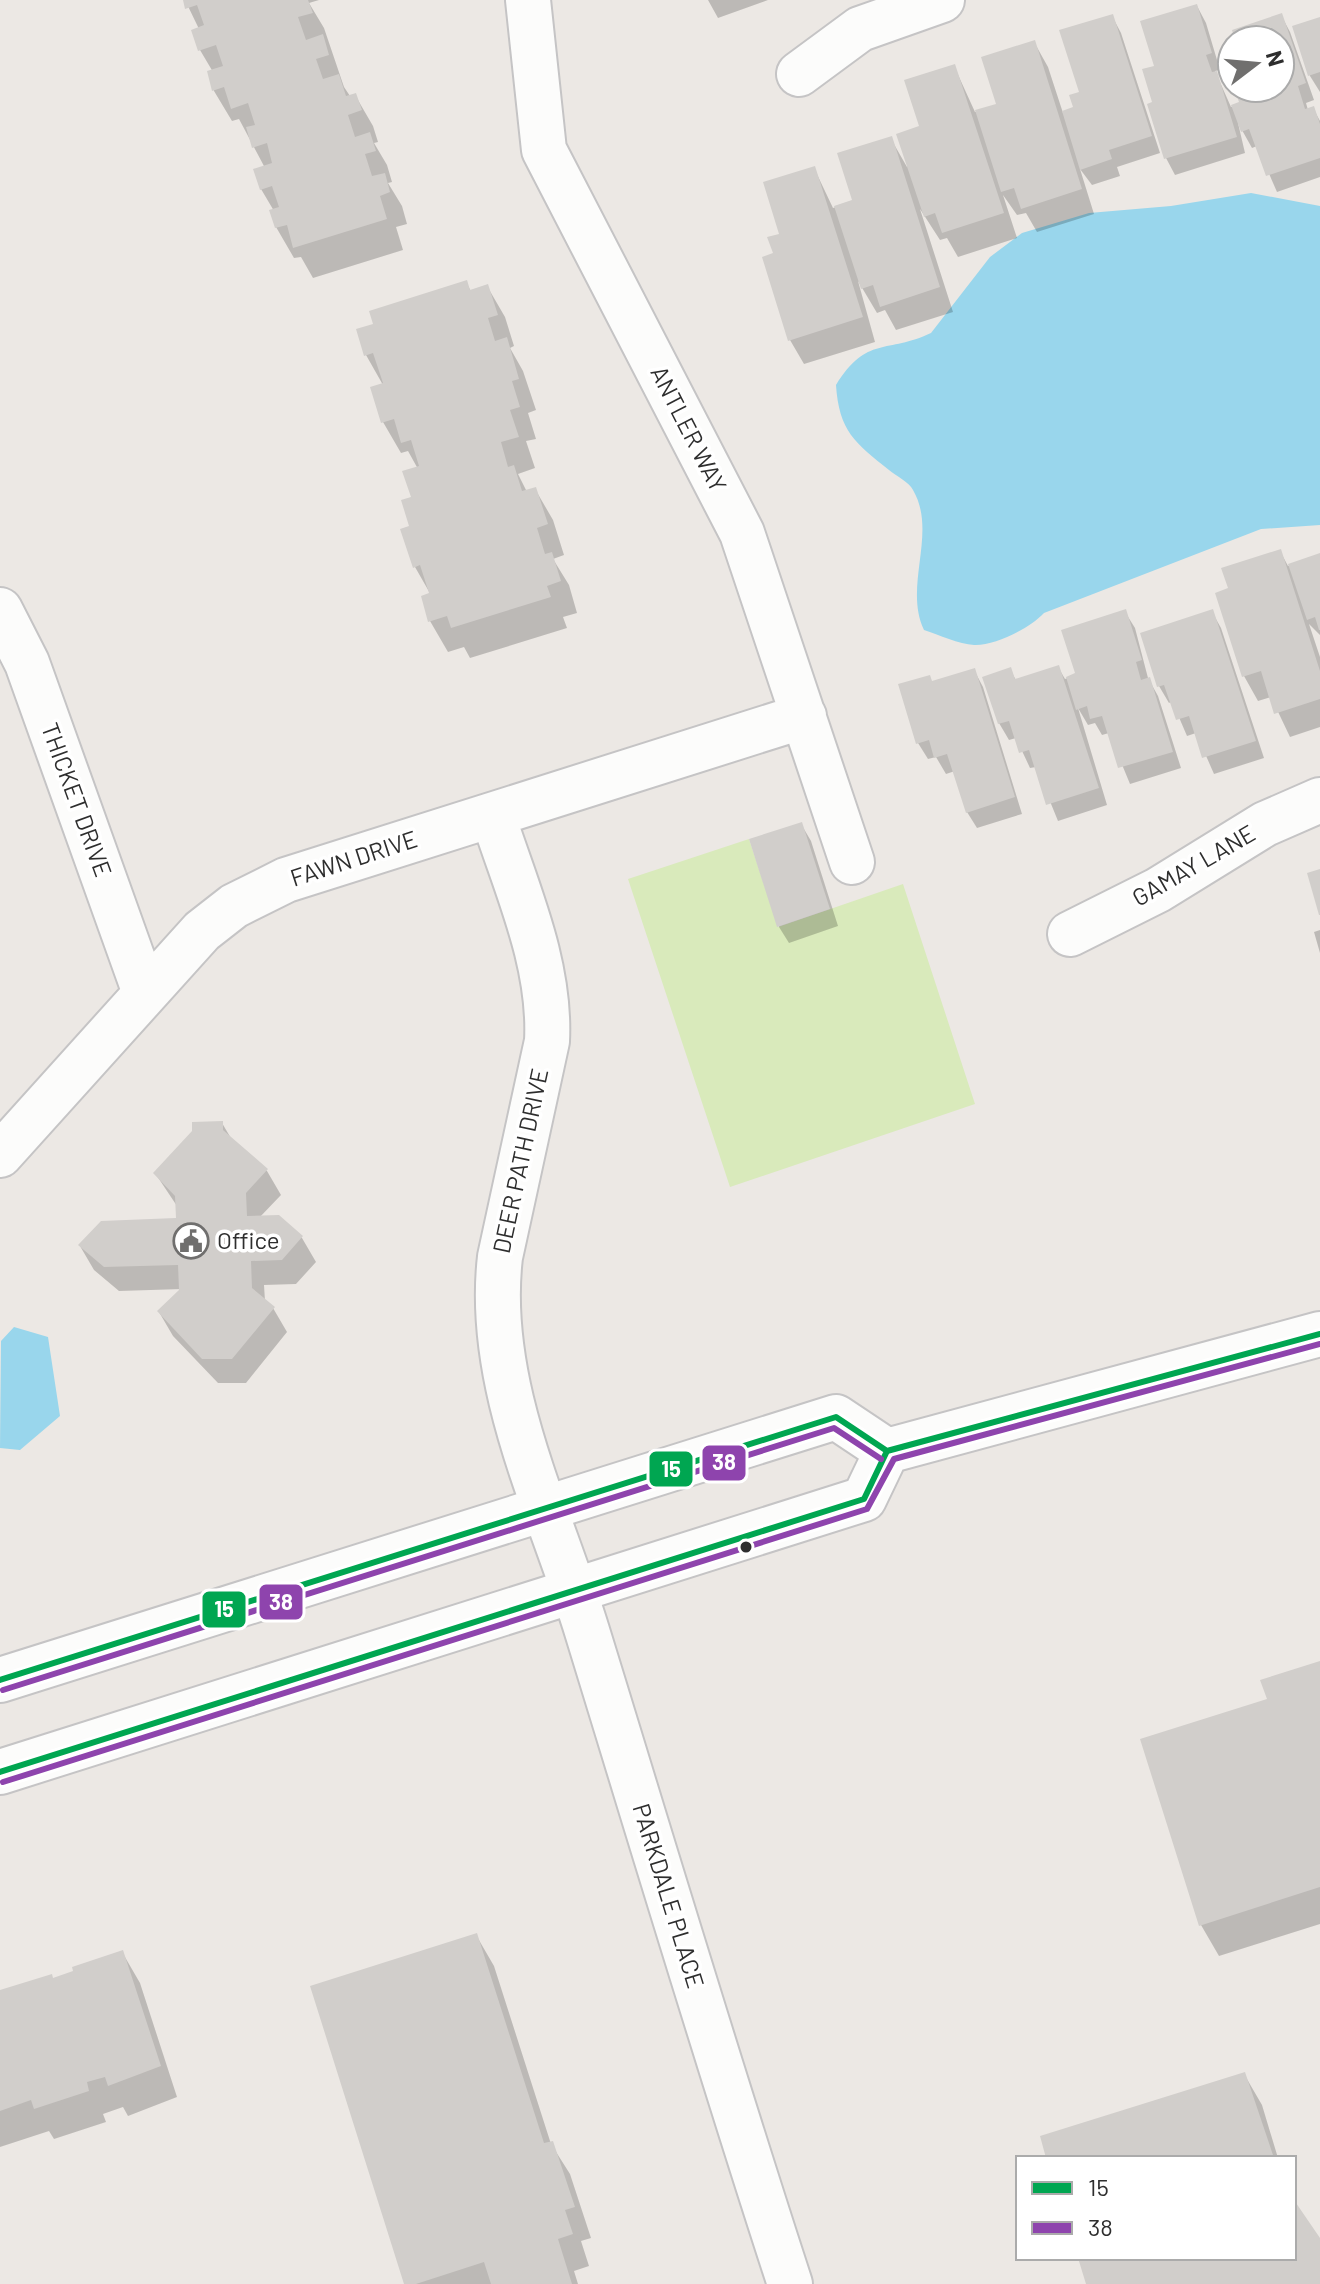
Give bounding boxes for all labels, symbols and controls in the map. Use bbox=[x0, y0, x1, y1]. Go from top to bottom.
north arrow bbox=[1216, 24, 1296, 104]
text: N bbox=[1262, 48, 1291, 69]
street label: ANTLER WAY bbox=[645, 361, 733, 496]
street label: THICKET DRIVE bbox=[36, 718, 119, 880]
street label: GAMAY LANE bbox=[1127, 818, 1260, 912]
street label: FAWN DRIVE bbox=[286, 823, 421, 892]
street label: DEER PATH DRIVE bbox=[486, 1066, 553, 1256]
public building icon: Office bbox=[172, 1222, 210, 1260]
place label: Office bbox=[217, 1225, 280, 1254]
line badge: 38 bbox=[701, 1444, 747, 1482]
text: 38 bbox=[712, 1448, 736, 1474]
line badge: 15 bbox=[648, 1450, 694, 1488]
text: 15 bbox=[661, 1455, 681, 1481]
unlabelled marker bbox=[738, 1539, 754, 1555]
line badge: 38 bbox=[258, 1583, 304, 1621]
text: 38 bbox=[269, 1588, 293, 1614]
line badge: 15 bbox=[201, 1590, 247, 1629]
text: 15 bbox=[214, 1595, 234, 1621]
street label: PARKDALE PLACE bbox=[628, 1800, 711, 1991]
legend bbox=[1016, 2156, 1296, 2260]
text: 15 bbox=[1088, 2172, 1109, 2201]
text: 38 bbox=[1088, 2212, 1113, 2241]

